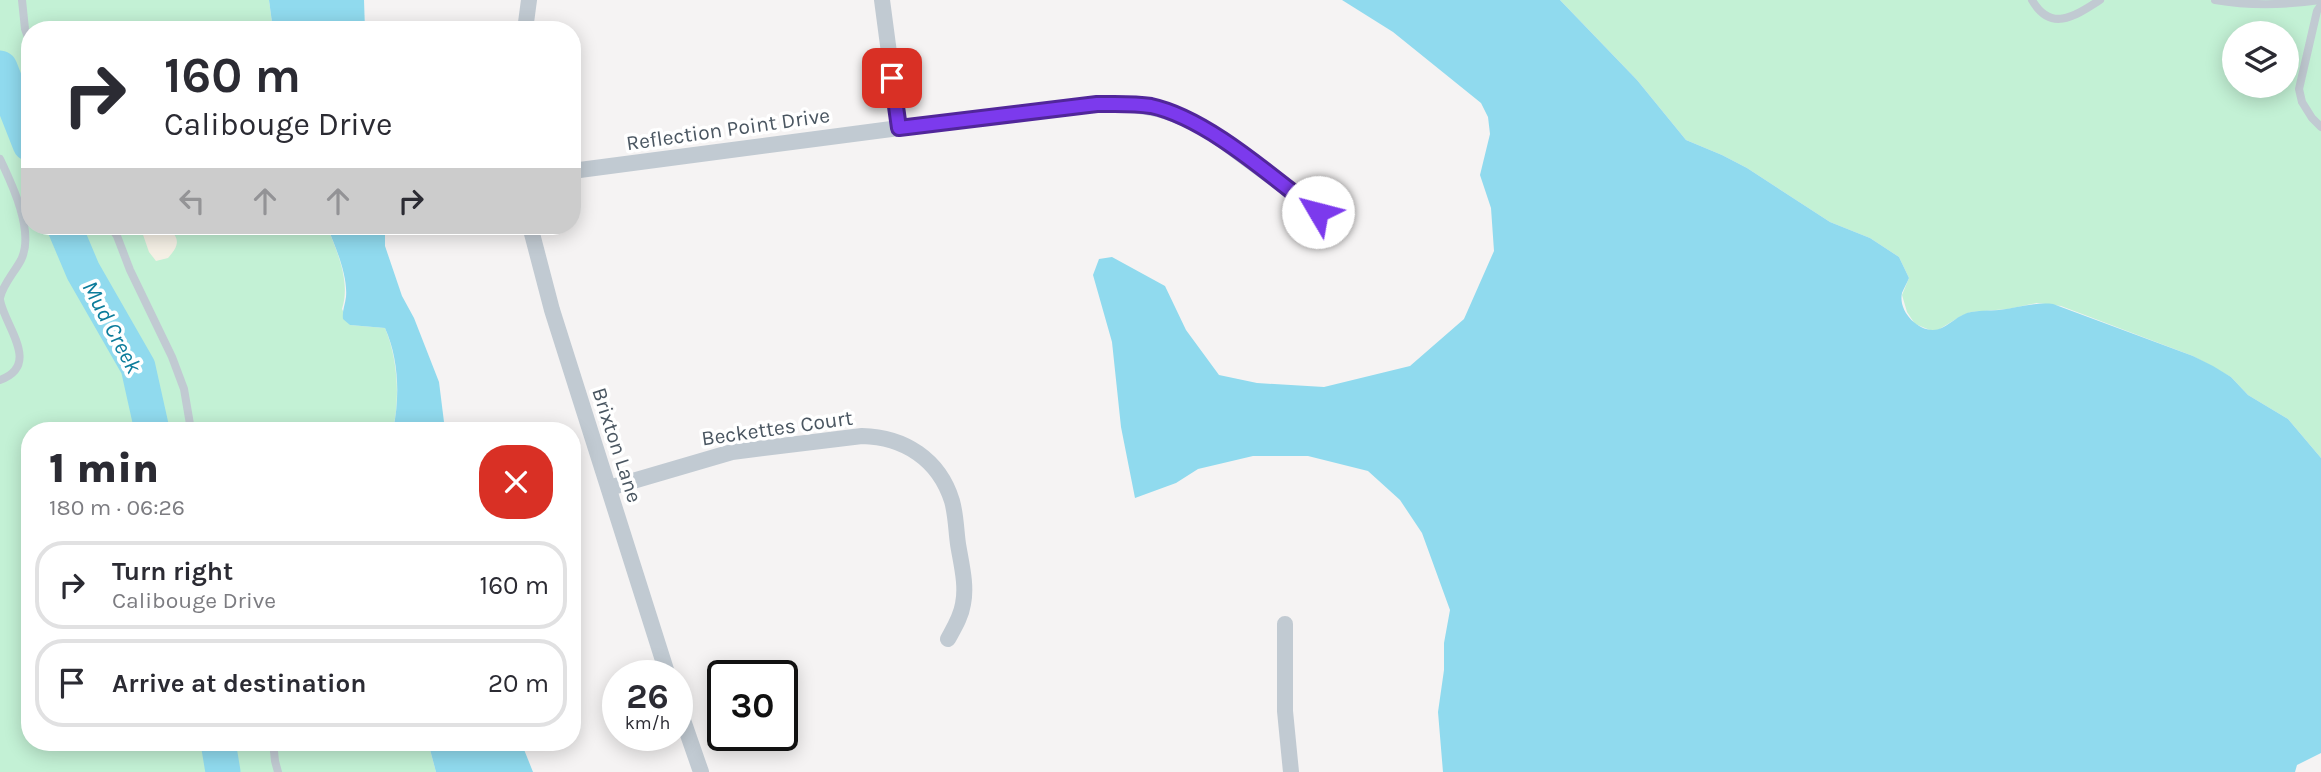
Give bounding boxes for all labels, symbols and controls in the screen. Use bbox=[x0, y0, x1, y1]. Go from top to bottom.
map controls bbox=[2222, 21, 2299, 98]
button: layers bbox=[2222, 21, 2299, 98]
text: 160 m bbox=[164, 47, 301, 104]
pin bbox=[862, 48, 922, 108]
icon: right bbox=[49, 49, 140, 140]
icon: arrive bbox=[873, 59, 911, 97]
street label: Reflection Point Drive bbox=[625, 103, 831, 155]
text: Calibouge Drive bbox=[164, 106, 392, 143]
position arrow bbox=[1281, 175, 1355, 249]
icon: left bbox=[173, 182, 211, 220]
icon: ahead bbox=[246, 182, 284, 220]
icon: ahead bbox=[319, 182, 357, 220]
icon: right bbox=[392, 182, 430, 220]
water label: Mud Creek bbox=[76, 276, 148, 378]
street label: Brixton Lane bbox=[587, 384, 647, 506]
street label: Beckettes Court bbox=[700, 405, 854, 450]
text: 1 min bbox=[49, 443, 159, 493]
button: close bbox=[479, 445, 553, 519]
text: 180 m · 06:26 bbox=[49, 494, 185, 521]
text: Turn right bbox=[112, 556, 233, 587]
icon: right bbox=[53, 566, 91, 604]
text: 160 m bbox=[480, 570, 549, 601]
text: Calibouge Drive bbox=[112, 587, 276, 614]
speed limit sign: 30 bbox=[707, 660, 798, 751]
icon: arrive bbox=[53, 664, 91, 702]
text: Arrive at destination bbox=[112, 668, 366, 699]
text: 20 m bbox=[488, 668, 549, 699]
text: 26 bbox=[626, 676, 669, 717]
text: km/h bbox=[625, 712, 670, 734]

